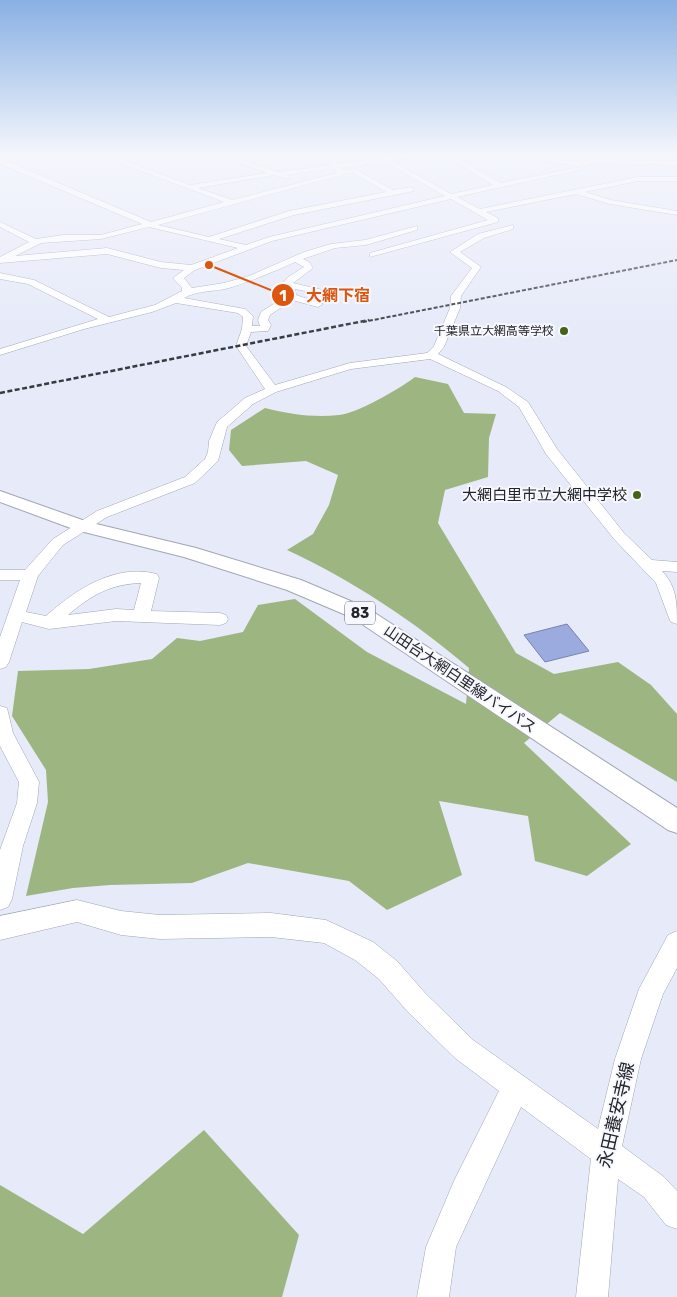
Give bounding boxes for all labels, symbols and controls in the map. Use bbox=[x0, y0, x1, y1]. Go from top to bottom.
callout: 大網下宿 bbox=[271, 280, 380, 311]
text: 大網下宿 bbox=[306, 286, 370, 305]
text: 1 bbox=[279, 287, 287, 305]
place label: 千葉県立大網高等学校 bbox=[434, 324, 554, 338]
marker: 千葉県立大網高等学校 bbox=[558, 325, 570, 337]
place label: 大網白里市立大網中学校 bbox=[462, 486, 627, 504]
marker: 大網白里市立大網中学校 bbox=[631, 489, 643, 501]
road number: 83 bbox=[345, 602, 375, 624]
street label: 山田台大網白里線バイパス bbox=[380, 621, 540, 737]
street label: 永田養安寺線 bbox=[593, 1060, 639, 1170]

